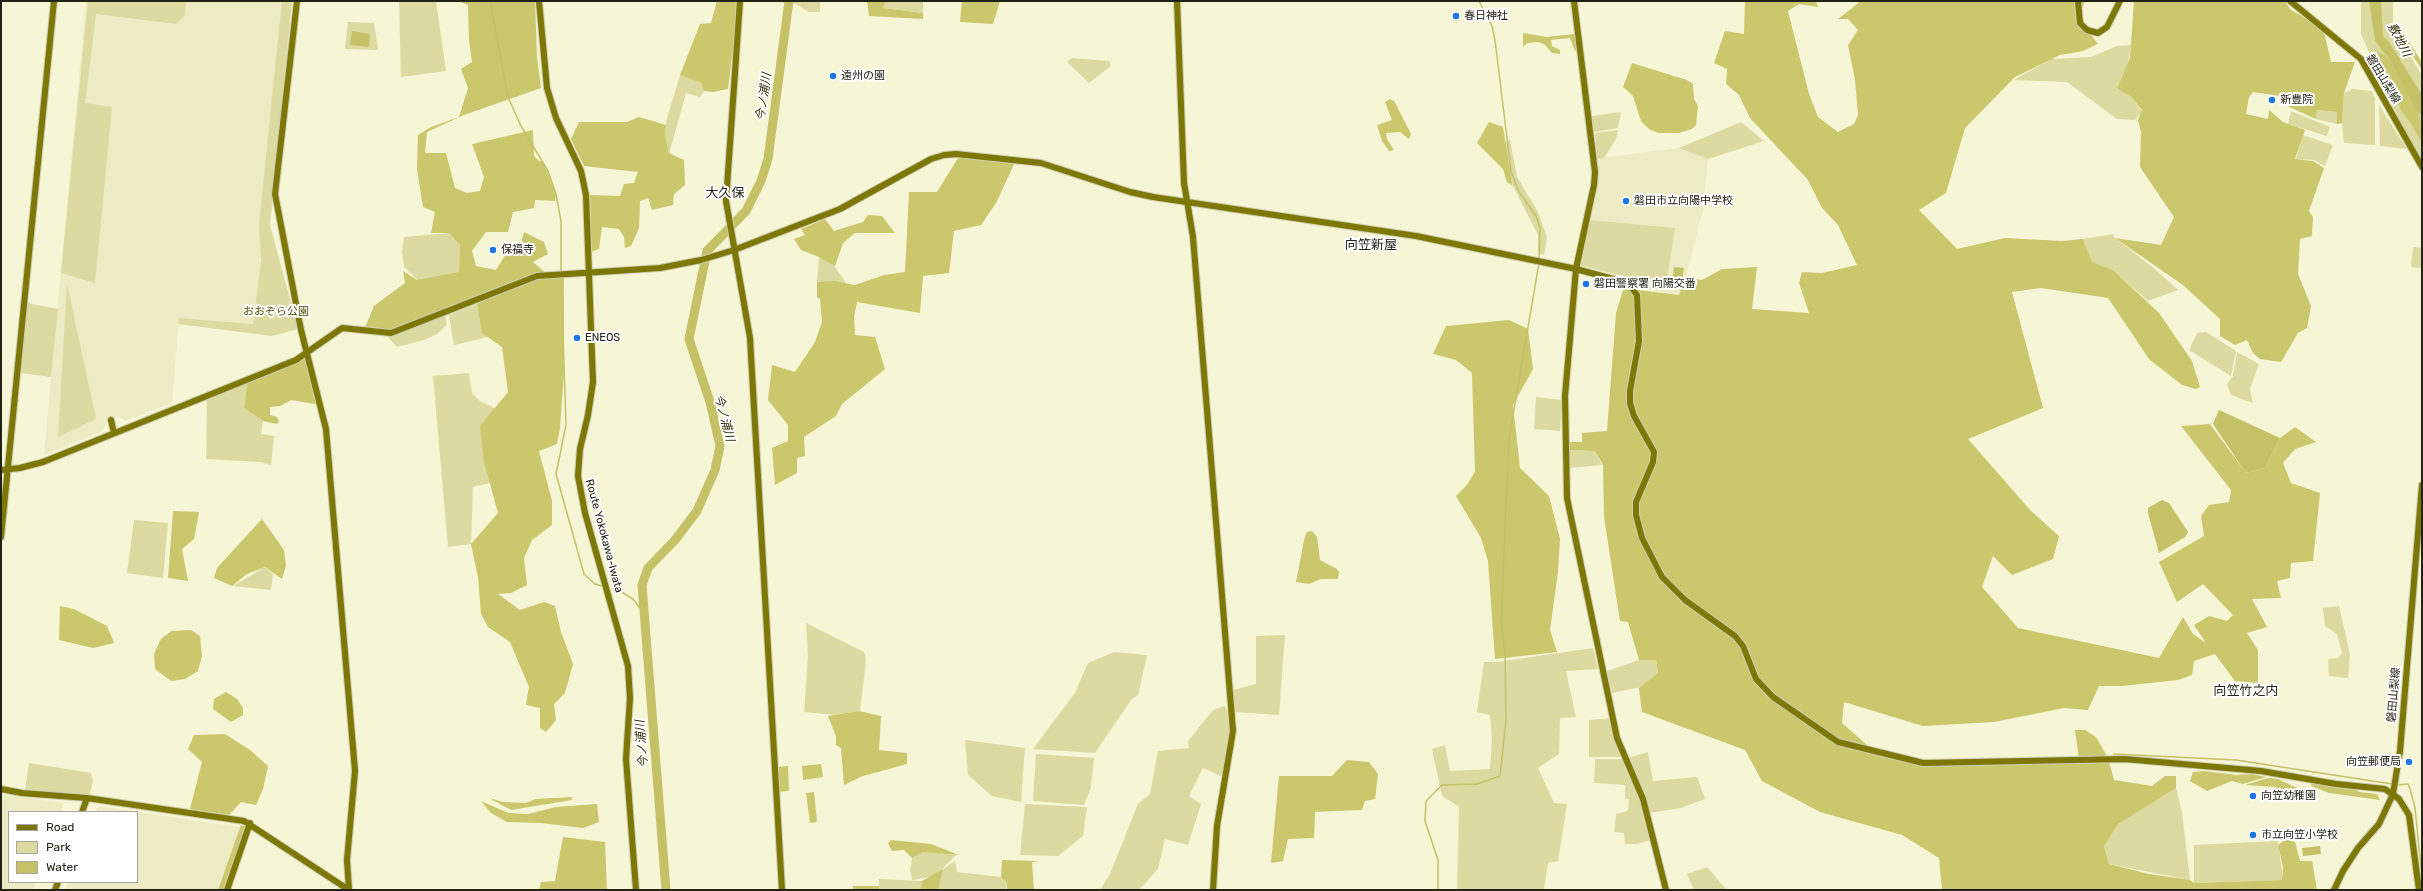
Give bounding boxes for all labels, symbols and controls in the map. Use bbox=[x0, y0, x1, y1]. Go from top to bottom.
place label: 春日神社 bbox=[1464, 9, 1508, 23]
marker: 春日神社 bbox=[1451, 11, 1461, 21]
water label: 敷地川 bbox=[2384, 21, 2414, 59]
street label: 磐田山梨線 bbox=[2363, 52, 2403, 106]
place label: 遠州の園 bbox=[841, 69, 885, 83]
marker: 遠州の園 bbox=[828, 71, 838, 81]
water label: 今ノ浦川 bbox=[754, 72, 774, 122]
place label: 新豊院 bbox=[2280, 93, 2313, 107]
marker: 新豊院 bbox=[2267, 95, 2277, 105]
district label: 大久保 bbox=[706, 185, 744, 201]
place label: 磐田市立向陽中学校 bbox=[1634, 194, 1733, 208]
marker: 磐田市立向陽中学校 bbox=[1621, 196, 1631, 206]
district label: 向笠新屋 bbox=[1345, 237, 1397, 253]
place label: 保福寺 bbox=[501, 243, 534, 257]
marker: 保福寺 bbox=[488, 245, 498, 255]
place label: 磐田警察署 向陽交番 bbox=[1594, 277, 1696, 291]
marker: 磐田警察署 向陽交番 bbox=[1581, 279, 1591, 289]
park label: おおぞら公園 bbox=[243, 305, 309, 319]
place label: ENEOS bbox=[585, 331, 620, 345]
marker: ENEOS bbox=[572, 333, 582, 343]
water label: 今ノ浦川 bbox=[711, 393, 737, 443]
street label: Route Yokokawa-Iwata bbox=[582, 478, 626, 594]
street label: 磐田山梨線 bbox=[2385, 667, 2403, 723]
district label: 向笠竹之内 bbox=[2214, 683, 2278, 699]
water label: 今ノ浦川 bbox=[633, 719, 651, 769]
place label: 向笠郵便局 bbox=[2346, 755, 2401, 769]
marker: 向笠郵便局 bbox=[2404, 757, 2414, 767]
place label: 向笠幼稚園 bbox=[2261, 789, 2316, 803]
marker: 向笠幼稚園 bbox=[2248, 791, 2258, 801]
legend bbox=[8, 811, 138, 883]
text: Road bbox=[46, 820, 74, 834]
place label: 市立向笠小学校 bbox=[2261, 828, 2338, 842]
marker: 市立向笠小学校 bbox=[2248, 830, 2258, 840]
text: Park bbox=[46, 840, 71, 854]
text: Water bbox=[46, 860, 78, 874]

